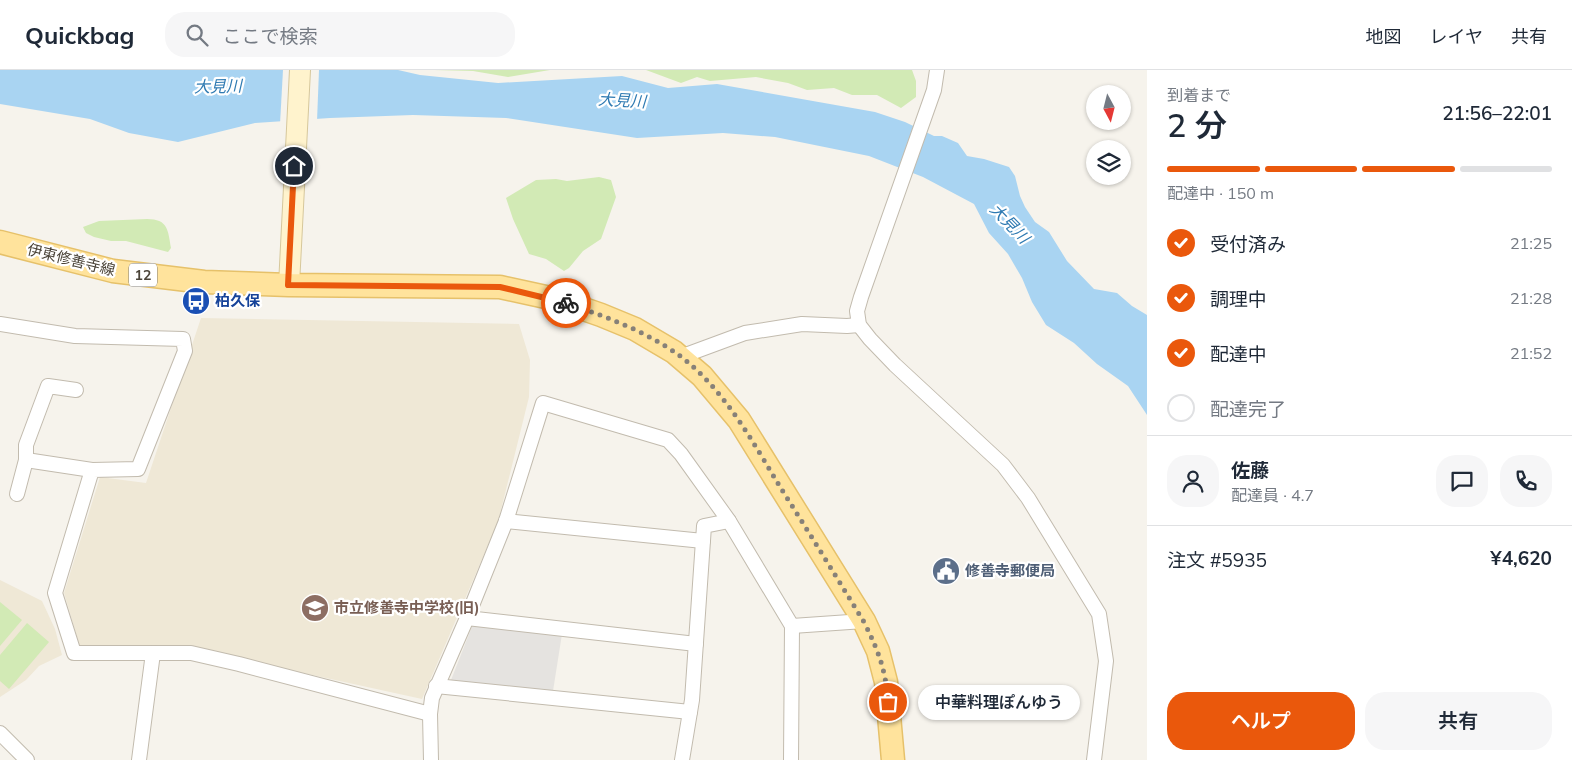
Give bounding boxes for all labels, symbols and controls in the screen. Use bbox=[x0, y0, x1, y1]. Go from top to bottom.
search box bbox=[165, 12, 515, 57]
text: Quickbag bbox=[25, 20, 135, 50]
icon: search bbox=[183, 21, 211, 49]
text: ここで検索 bbox=[223, 24, 318, 48]
text: 地図 bbox=[1366, 25, 1402, 48]
text: レイヤ bbox=[1430, 25, 1483, 48]
text: 共有 bbox=[1511, 25, 1547, 48]
water label: 大見川 bbox=[194, 76, 244, 96]
north arrow bbox=[1086, 85, 1131, 130]
map controls bbox=[1086, 85, 1131, 185]
text: 到着まで bbox=[1167, 85, 1231, 105]
water label: 大見川 bbox=[598, 89, 648, 111]
text: 21:56–22:01 bbox=[1442, 101, 1552, 125]
text: 2 分 bbox=[1167, 105, 1227, 145]
button: layers bbox=[1086, 140, 1131, 185]
pin bbox=[273, 145, 315, 187]
icon: home bbox=[280, 152, 308, 180]
text: 配達中 · 150 m bbox=[1167, 183, 1274, 203]
water label: 大見川 bbox=[986, 199, 1035, 249]
icon: check bbox=[1167, 229, 1195, 257]
text: 受付済み bbox=[1210, 232, 1286, 256]
text: 21:25 bbox=[1510, 233, 1552, 253]
street label: 伊東修善寺線 bbox=[25, 239, 117, 280]
road number: 12 bbox=[129, 264, 157, 286]
courier bbox=[541, 278, 591, 328]
icon: check bbox=[1167, 284, 1195, 312]
bus stop icon: 柏久保 bbox=[181, 286, 211, 316]
text: 調理中 bbox=[1210, 287, 1267, 311]
text: 21:28 bbox=[1510, 288, 1552, 308]
icon: bike bbox=[552, 289, 580, 317]
place label: 柏久保 bbox=[215, 291, 261, 310]
icon: check bbox=[1167, 339, 1195, 367]
text: 配達中 bbox=[1210, 342, 1267, 366]
text: 21:52 bbox=[1510, 343, 1552, 363]
text: 配達完了 bbox=[1210, 397, 1286, 421]
button: person bbox=[1167, 455, 1219, 507]
button: chat bbox=[1436, 455, 1488, 507]
button: phone bbox=[1500, 455, 1552, 507]
text: 佐藤 bbox=[1231, 458, 1269, 482]
text: 配達員 · 4.7 bbox=[1231, 485, 1314, 505]
text: ¥4,620 bbox=[1490, 546, 1552, 570]
text: 注文 #5935 bbox=[1167, 548, 1267, 572]
public building icon: 修善寺郵便局 bbox=[931, 556, 961, 586]
place label: 修善寺郵便局 bbox=[965, 561, 1055, 580]
school or university icon: 市立修善寺中学校(旧) bbox=[300, 593, 330, 623]
place label: 市立修善寺中学校(旧) bbox=[334, 598, 480, 617]
pin bbox=[867, 681, 909, 723]
callout: 中華料理ぽんゆう bbox=[918, 684, 1080, 720]
icon: bag bbox=[874, 688, 902, 716]
text: 中華料理ぽんゆう bbox=[935, 692, 1063, 712]
button: ヘルプ bbox=[1167, 692, 1355, 750]
button: 共有 bbox=[1365, 692, 1552, 750]

